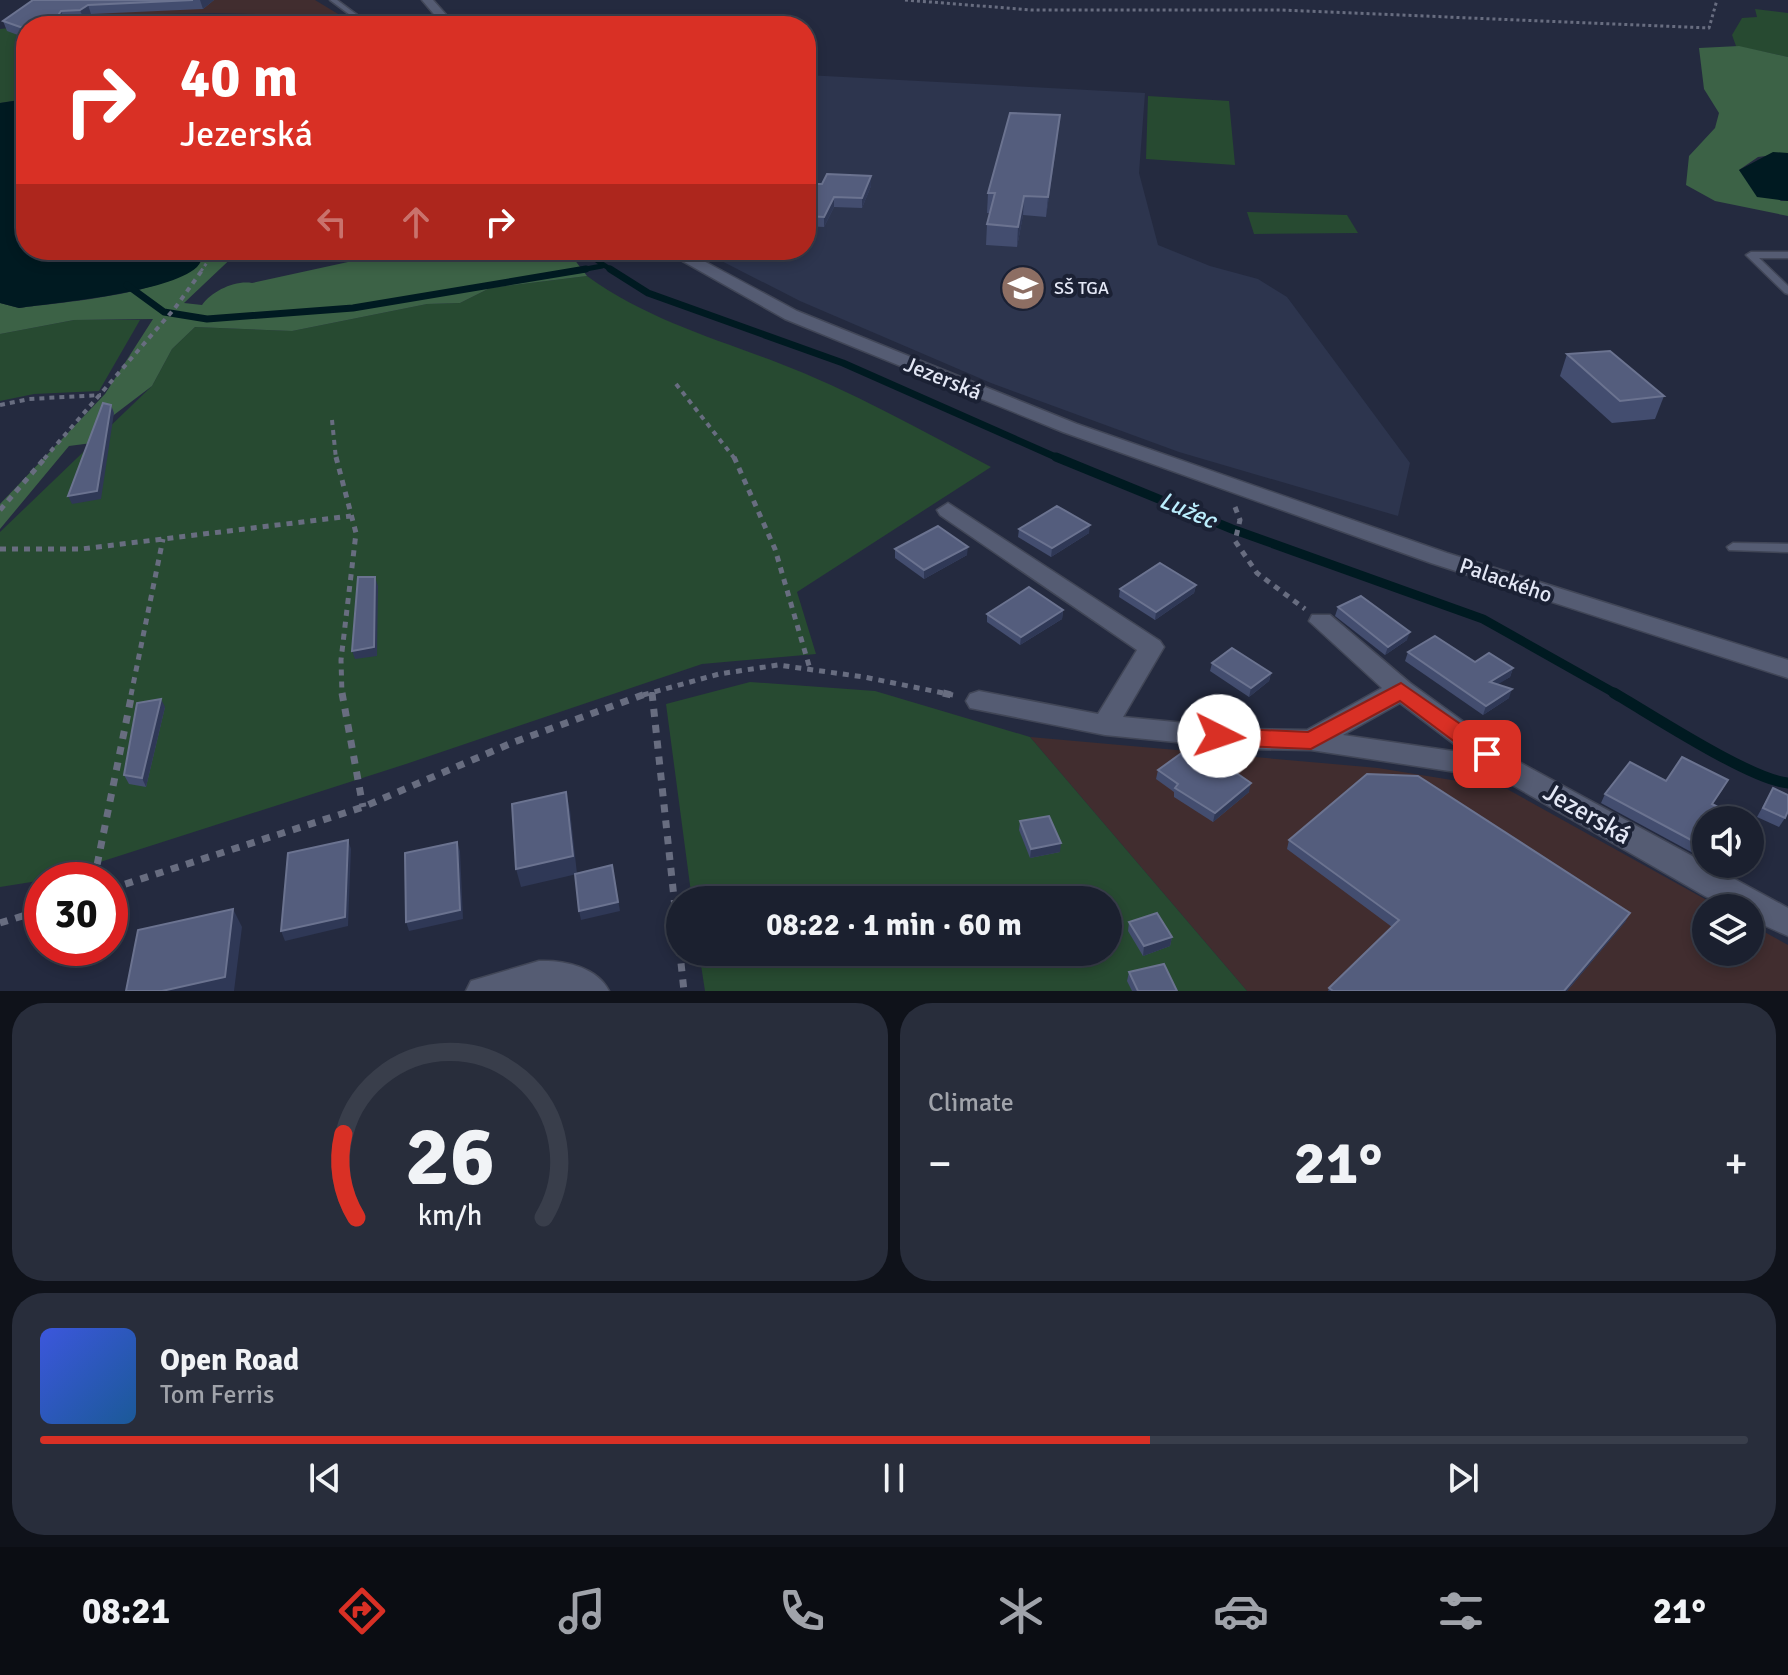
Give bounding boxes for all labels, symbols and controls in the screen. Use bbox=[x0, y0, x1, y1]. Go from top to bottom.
text: 40 m bbox=[180, 43, 298, 112]
icon: right bbox=[48, 48, 152, 152]
text: Jezerská bbox=[180, 112, 313, 157]
icon: left bbox=[310, 200, 354, 244]
icon: ahead bbox=[394, 200, 438, 244]
icon: right bbox=[478, 200, 522, 244]
school or university icon: SŠ TGA bbox=[999, 264, 1047, 312]
place label: SŠ TGA bbox=[1054, 277, 1109, 299]
street label: Jezerská bbox=[900, 350, 986, 406]
water label: Lužec bbox=[1155, 485, 1222, 536]
street label: Palackého bbox=[1456, 552, 1556, 608]
position arrow bbox=[1177, 694, 1261, 778]
pin bbox=[1453, 720, 1521, 788]
icon: arrive bbox=[1465, 732, 1509, 776]
street label: Jezerská bbox=[1537, 776, 1637, 852]
map controls bbox=[1692, 806, 1764, 966]
button: sound bbox=[1692, 806, 1764, 878]
speed limit sign: 30 bbox=[24, 862, 128, 966]
button: layers bbox=[1692, 894, 1764, 966]
text: 08:22 · 1 min · 60 m bbox=[766, 907, 1022, 944]
text: Climate bbox=[928, 1087, 1014, 1119]
text: 26 bbox=[405, 1106, 495, 1208]
text: 21° bbox=[1294, 1127, 1382, 1201]
text: − bbox=[928, 1137, 952, 1191]
text: + bbox=[1724, 1137, 1748, 1191]
text: km/h bbox=[418, 1198, 482, 1233]
text: Open Road bbox=[160, 1342, 299, 1379]
text: Tom Ferris bbox=[160, 1379, 274, 1411]
icon: previous bbox=[303, 1456, 347, 1500]
icon: pause bbox=[872, 1456, 916, 1500]
icon: next bbox=[1441, 1456, 1485, 1500]
icon: directions bbox=[334, 1583, 390, 1639]
icon: music bbox=[554, 1583, 610, 1639]
icon: phone bbox=[774, 1583, 830, 1639]
icon: climate bbox=[993, 1583, 1049, 1639]
icon: car bbox=[1213, 1583, 1269, 1639]
icon: filters bbox=[1433, 1583, 1489, 1639]
text: 08:21 bbox=[82, 1589, 170, 1634]
text: 21° bbox=[1653, 1589, 1706, 1634]

